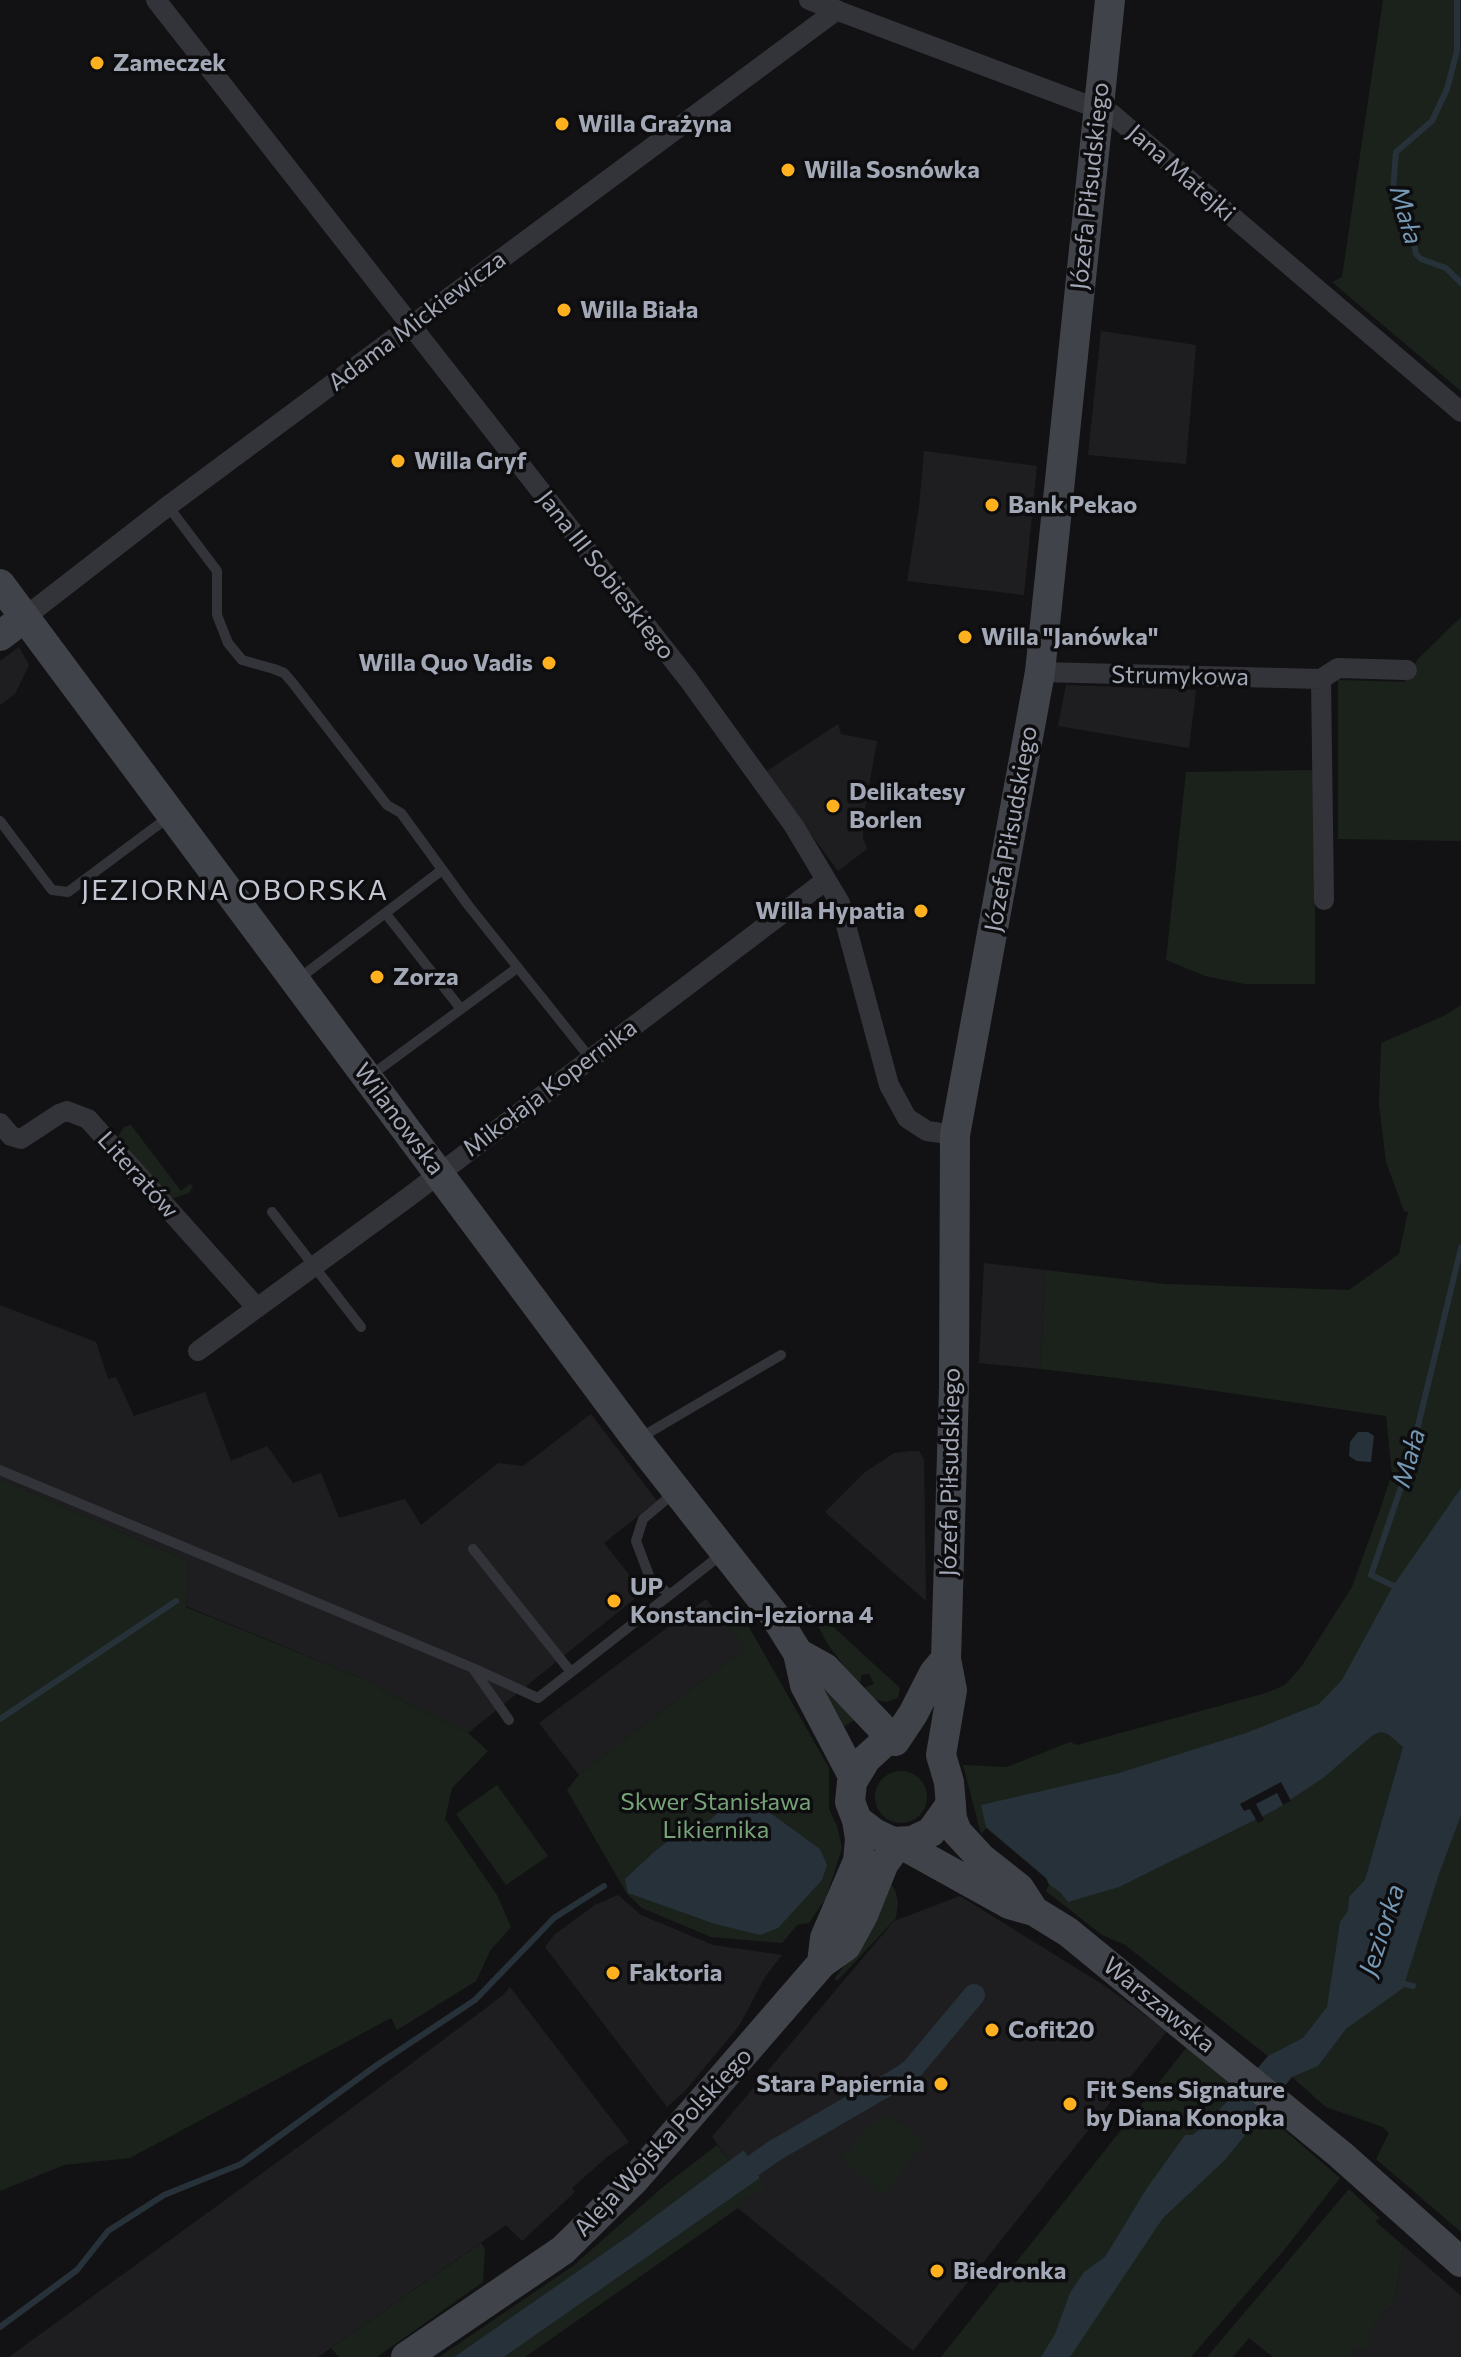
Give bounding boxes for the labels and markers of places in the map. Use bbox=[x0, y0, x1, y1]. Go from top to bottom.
place label: Zameczek bbox=[113, 49, 226, 77]
marker: Zameczek bbox=[88, 54, 106, 72]
place label: Willa Grażyna bbox=[578, 110, 732, 138]
marker: Willa Grażyna bbox=[553, 115, 571, 133]
place label: Willa Sosnówka bbox=[804, 156, 980, 184]
marker: Willa Sosnówka bbox=[779, 161, 797, 179]
place label: Willa Biała bbox=[580, 296, 698, 324]
marker: Willa Biała bbox=[555, 301, 573, 319]
place label: Willa Gryf bbox=[414, 447, 527, 475]
marker: Willa Gryf bbox=[389, 452, 407, 470]
place label: Bank Pekao bbox=[1008, 491, 1137, 519]
marker: Bank Pekao bbox=[983, 496, 1001, 514]
place label: Willa "Janówka" bbox=[981, 623, 1158, 651]
marker: Willa "Janówka" bbox=[956, 628, 974, 646]
place label: Willa Quo Vadis bbox=[358, 649, 533, 677]
marker: Willa Quo Vadis bbox=[540, 654, 558, 672]
place label: Delikatesy Borlen bbox=[849, 778, 966, 834]
marker: Delikatesy Borlen bbox=[824, 797, 842, 815]
place label: Willa Hypatia bbox=[755, 897, 905, 925]
marker: Willa Hypatia bbox=[912, 902, 930, 920]
place label: Zorza bbox=[393, 963, 459, 991]
marker: Zorza bbox=[368, 968, 386, 986]
place label: UP Konstancin-Jeziorna 4 bbox=[630, 1573, 874, 1629]
marker: UP Konstancin-Jeziorna 4 bbox=[605, 1592, 623, 1610]
place label: Faktoria bbox=[629, 1959, 722, 1987]
marker: Faktoria bbox=[604, 1964, 622, 1982]
place label: Cofit20 bbox=[1008, 2016, 1095, 2044]
marker: Cofit20 bbox=[983, 2021, 1001, 2039]
place label: Stara Papiernia bbox=[756, 2070, 925, 2098]
marker: Stara Papiernia bbox=[932, 2075, 950, 2093]
place label: Fit Sens Signature by Diana Konopka bbox=[1086, 2076, 1285, 2132]
marker: Fit Sens Signature by Diana Konopka bbox=[1061, 2095, 1079, 2113]
place label: Biedronka bbox=[953, 2257, 1066, 2285]
marker: Biedronka bbox=[928, 2262, 946, 2280]

